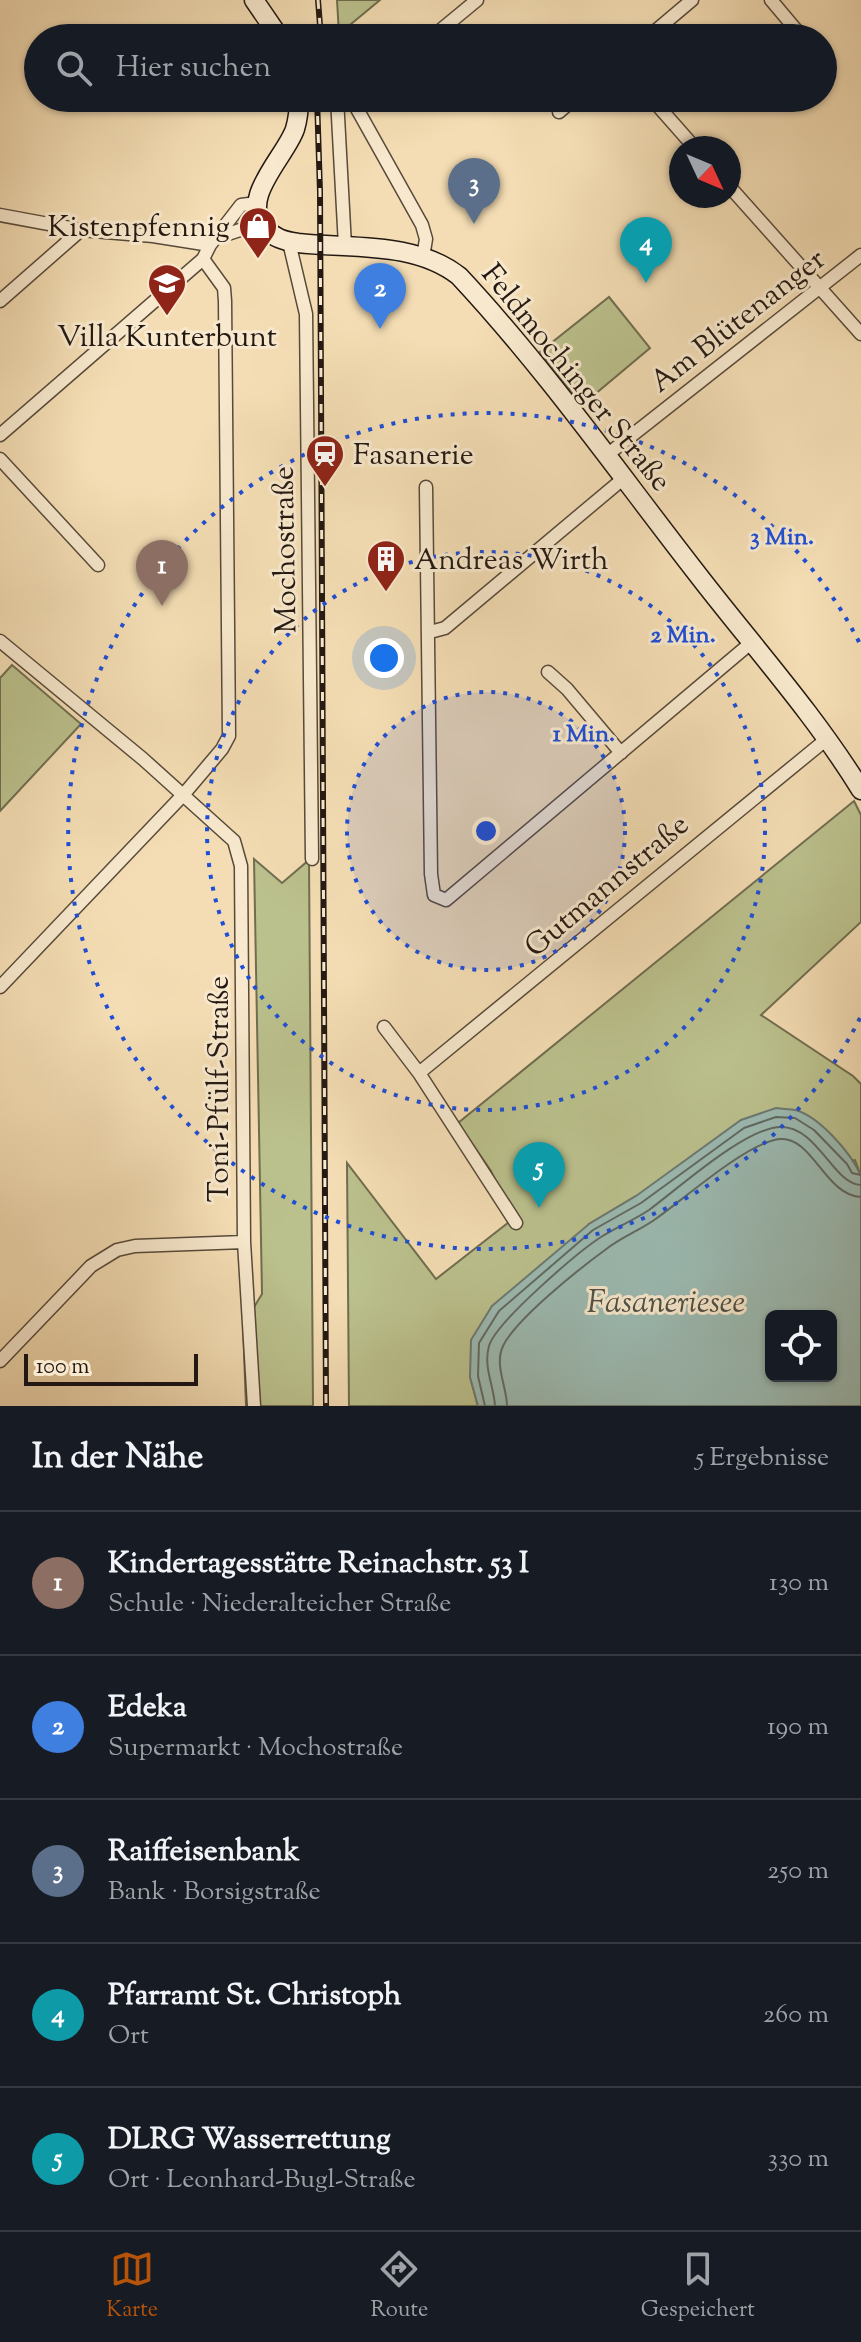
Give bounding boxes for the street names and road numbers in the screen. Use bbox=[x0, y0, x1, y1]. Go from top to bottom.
street label: Am Blütenanger bbox=[642, 240, 836, 404]
street label: Feldmochinger Straße bbox=[470, 255, 681, 502]
street label: Mochostraße bbox=[264, 466, 309, 634]
street label: Gutmannstraße bbox=[516, 805, 699, 969]
street label: Toni-Pfülf-Straße bbox=[199, 976, 242, 1202]

